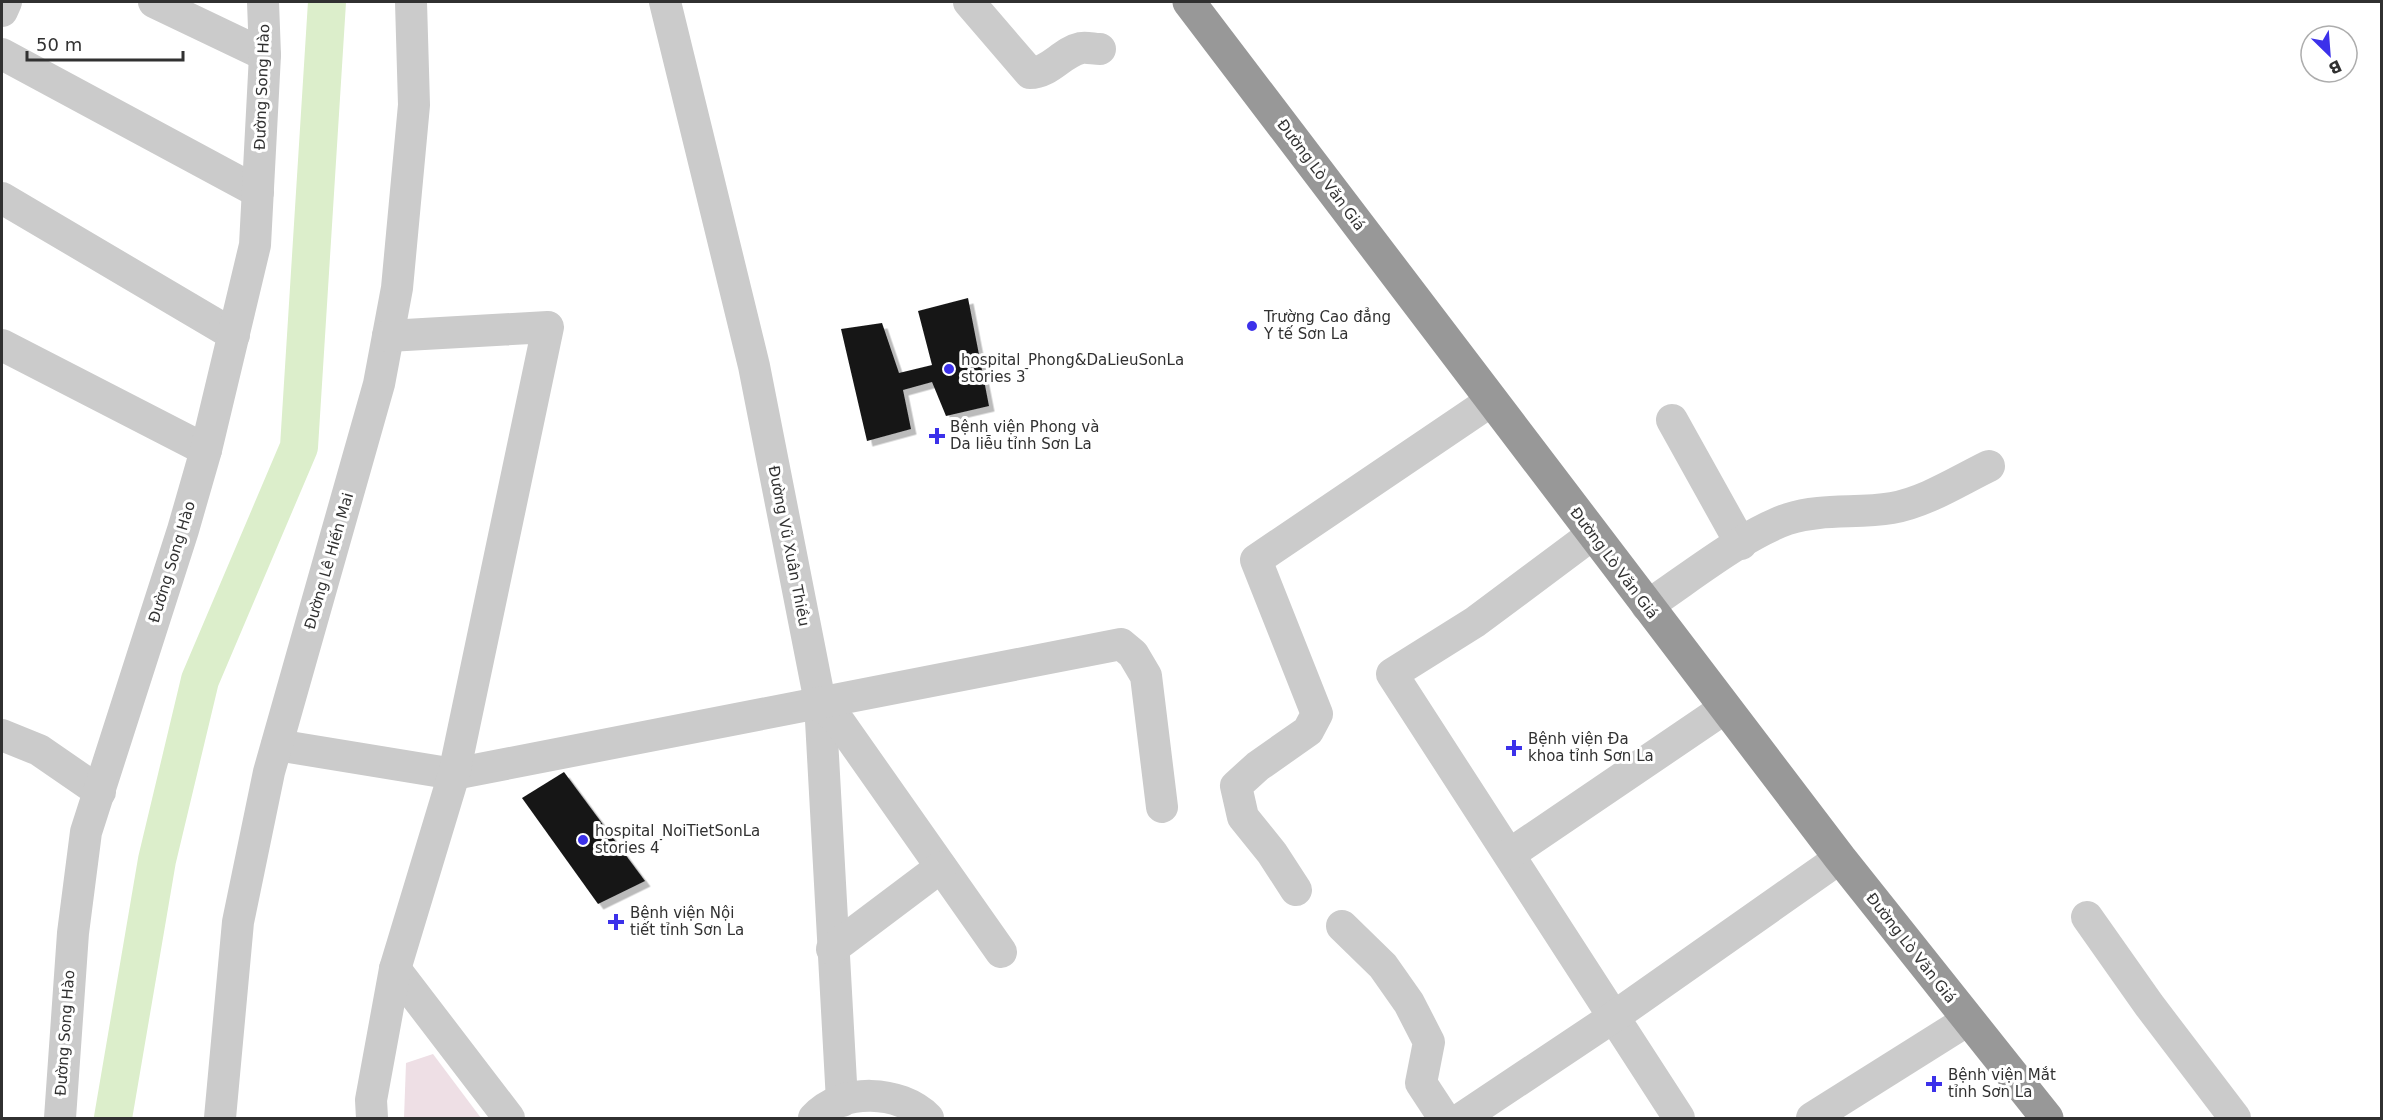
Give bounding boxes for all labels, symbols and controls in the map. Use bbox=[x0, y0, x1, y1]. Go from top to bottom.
scale bar bbox=[27, 24, 183, 62]
street label: Đường Song Hào bbox=[251, 24, 273, 150]
north arrow bbox=[2299, 24, 2359, 84]
text: 50 m bbox=[36, 34, 82, 55]
text: B bbox=[2326, 56, 2345, 78]
street label: Đường Lò Văn Giá bbox=[1273, 116, 1369, 234]
place label: Trường Cao đẳng Y tế Sơn La bbox=[1263, 307, 1391, 343]
marker: Trường Cao đẳng Y tế Sơn La bbox=[1245, 319, 1259, 333]
place label: hospital_Phong&DaLieuSonLa stories 3 bbox=[961, 351, 1184, 386]
marker: hospital_Phong&DaLieuSonLa stories 3 bbox=[942, 362, 956, 376]
place label: Bệnh viện Phong và Da liễu tỉnh Sơn La bbox=[950, 418, 1099, 453]
marker: Bệnh viện Phong và Da liễu tỉnh Sơn La bbox=[928, 427, 946, 445]
street label: Đường Vũ Xuân Thiều bbox=[765, 464, 813, 628]
street label: Đường Lê Hiến Mai bbox=[301, 491, 357, 631]
street label: Đường Song Hào bbox=[145, 499, 199, 625]
street label: Đường Lò Văn Giá bbox=[1566, 504, 1662, 622]
place label: Bệnh viện Đa khoa tỉnh Sơn La bbox=[1528, 730, 1654, 765]
marker: Bệnh viện Đa khoa tỉnh Sơn La bbox=[1505, 739, 1523, 757]
place label: hospital_NoiTietSonLa stories 4 bbox=[595, 822, 760, 857]
marker: hospital_NoiTietSonLa stories 4 bbox=[576, 833, 590, 847]
street label: Đường Lò Văn Giá bbox=[1862, 889, 1960, 1007]
place label: Bệnh viện Nội tiết tỉnh Sơn La bbox=[630, 904, 744, 939]
marker: Bệnh viện Nội tiết tỉnh Sơn La bbox=[607, 913, 625, 931]
street label: Đường Song Hào bbox=[52, 969, 78, 1097]
place label: Bệnh viện Mắt tỉnh Sơn La bbox=[1948, 1066, 2056, 1101]
marker: Bệnh viện Mắt tỉnh Sơn La bbox=[1925, 1075, 1943, 1093]

